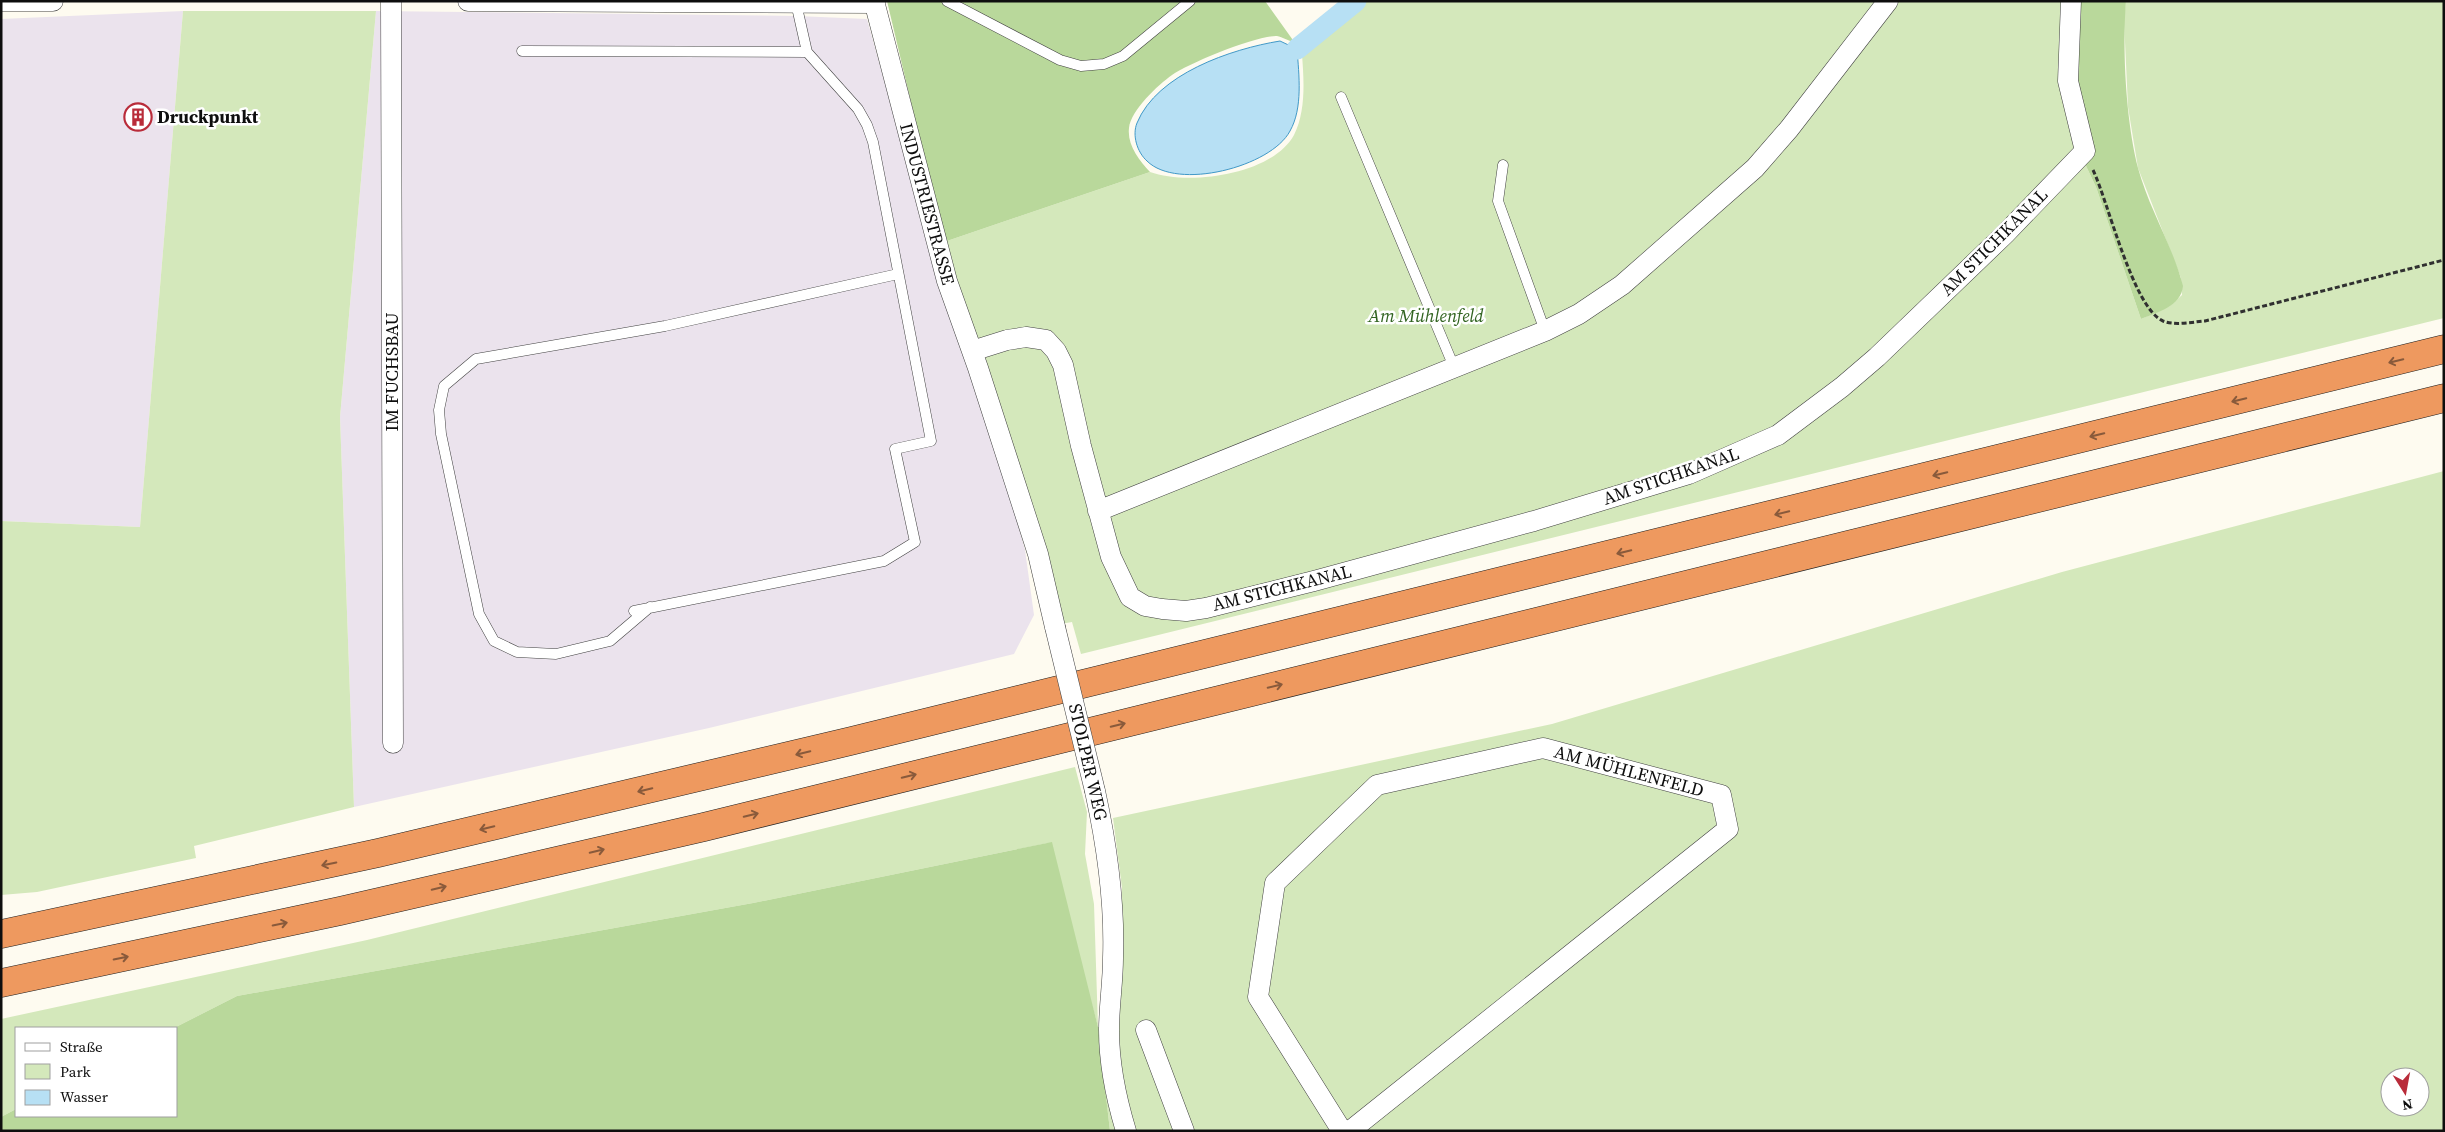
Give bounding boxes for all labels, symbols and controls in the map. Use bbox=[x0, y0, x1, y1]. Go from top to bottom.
building icon: Druckpunkt bbox=[123, 102, 153, 132]
place label: Druckpunkt bbox=[157, 104, 259, 129]
street label: INDUSTRIESTRASSE bbox=[894, 120, 961, 288]
street label: AM STICHKANAL bbox=[1934, 182, 2053, 301]
park label: Am Mühlenfeld bbox=[1367, 303, 1484, 328]
street label: IM FUCHSBAU bbox=[379, 312, 404, 432]
one-way arrow bbox=[2389, 357, 2405, 366]
one-way arrow bbox=[2231, 396, 2247, 405]
one-way arrow bbox=[2090, 431, 2106, 440]
street label: AM STICHKANAL bbox=[1599, 440, 1742, 511]
one-way arrow bbox=[1932, 470, 1948, 479]
one-way arrow bbox=[1774, 509, 1790, 518]
one-way arrow bbox=[1617, 548, 1633, 557]
street label: AM STICHKANAL bbox=[1210, 558, 1354, 617]
one-way arrow bbox=[1267, 681, 1283, 690]
street label: STOLPER WEG bbox=[1063, 701, 1114, 823]
one-way arrow bbox=[1109, 720, 1125, 729]
street label: AM MÜHLENFELD bbox=[1552, 739, 1707, 803]
one-way arrow bbox=[796, 749, 812, 758]
one-way arrow bbox=[900, 771, 916, 780]
one-way arrow bbox=[638, 786, 654, 795]
one-way arrow bbox=[742, 810, 758, 819]
one-way arrow bbox=[479, 824, 495, 833]
one-way arrow bbox=[589, 846, 605, 855]
one-way arrow bbox=[321, 860, 337, 869]
one-way arrow bbox=[430, 883, 446, 892]
one-way arrow bbox=[272, 918, 288, 928]
one-way arrow bbox=[113, 952, 129, 962]
legend bbox=[15, 1027, 178, 1117]
text: Straße bbox=[60, 1036, 103, 1057]
text: Park bbox=[60, 1061, 92, 1082]
north arrow bbox=[2380, 1067, 2430, 1117]
text: Wasser bbox=[60, 1086, 109, 1107]
text: N bbox=[2401, 1094, 2414, 1116]

